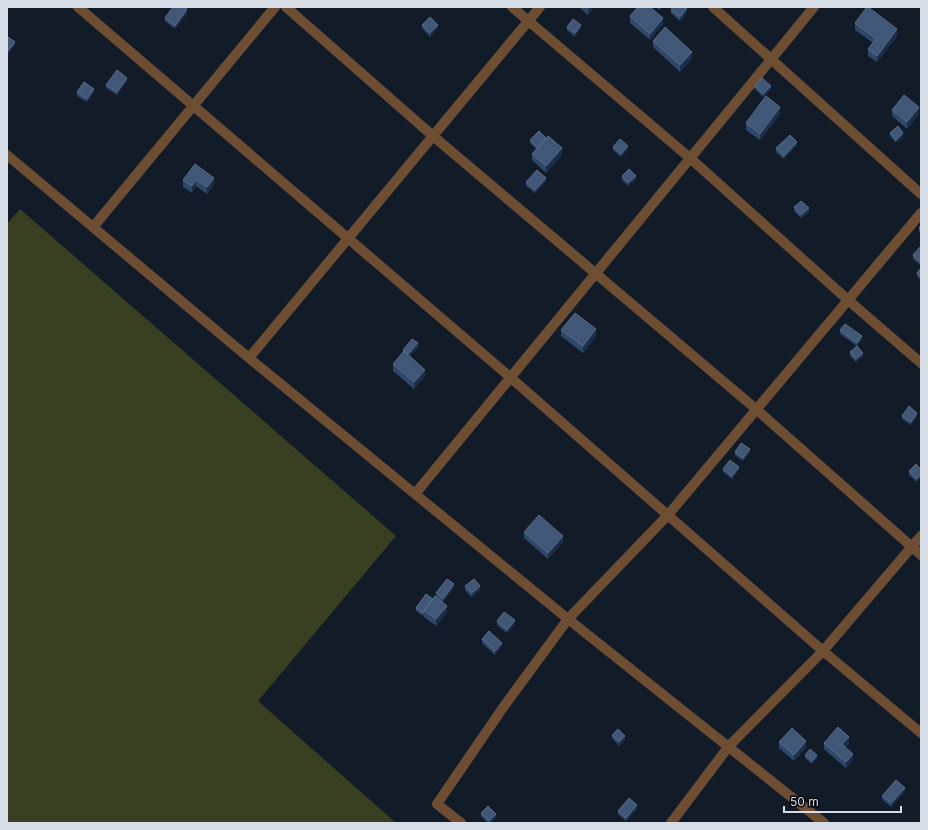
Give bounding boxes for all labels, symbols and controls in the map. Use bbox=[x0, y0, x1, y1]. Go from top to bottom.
scale bar bbox=[784, 788, 901, 814]
text: 50 m bbox=[790, 794, 819, 809]

